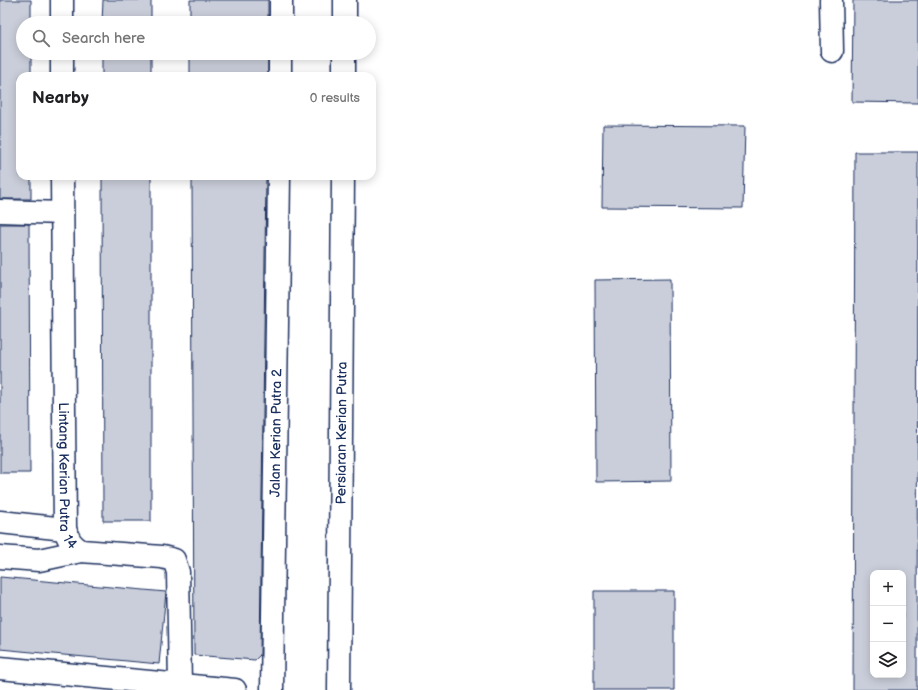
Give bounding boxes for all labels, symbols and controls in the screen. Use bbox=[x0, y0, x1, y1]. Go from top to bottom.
search box bbox=[16, 16, 376, 60]
icon: search bbox=[30, 27, 52, 49]
text: Search here bbox=[62, 29, 145, 48]
text: Nearby bbox=[32, 88, 89, 108]
text: 0 results bbox=[310, 90, 360, 106]
street label: Persiaran Kerian Putra bbox=[332, 361, 351, 505]
street label: Jalan Kerian Putra 2 bbox=[267, 368, 285, 497]
street label: Lintang Kerian Putra 14 bbox=[55, 402, 81, 553]
map controls bbox=[870, 570, 906, 678]
button: + bbox=[870, 570, 906, 606]
button: − bbox=[870, 606, 906, 642]
button: layers bbox=[870, 642, 906, 678]

